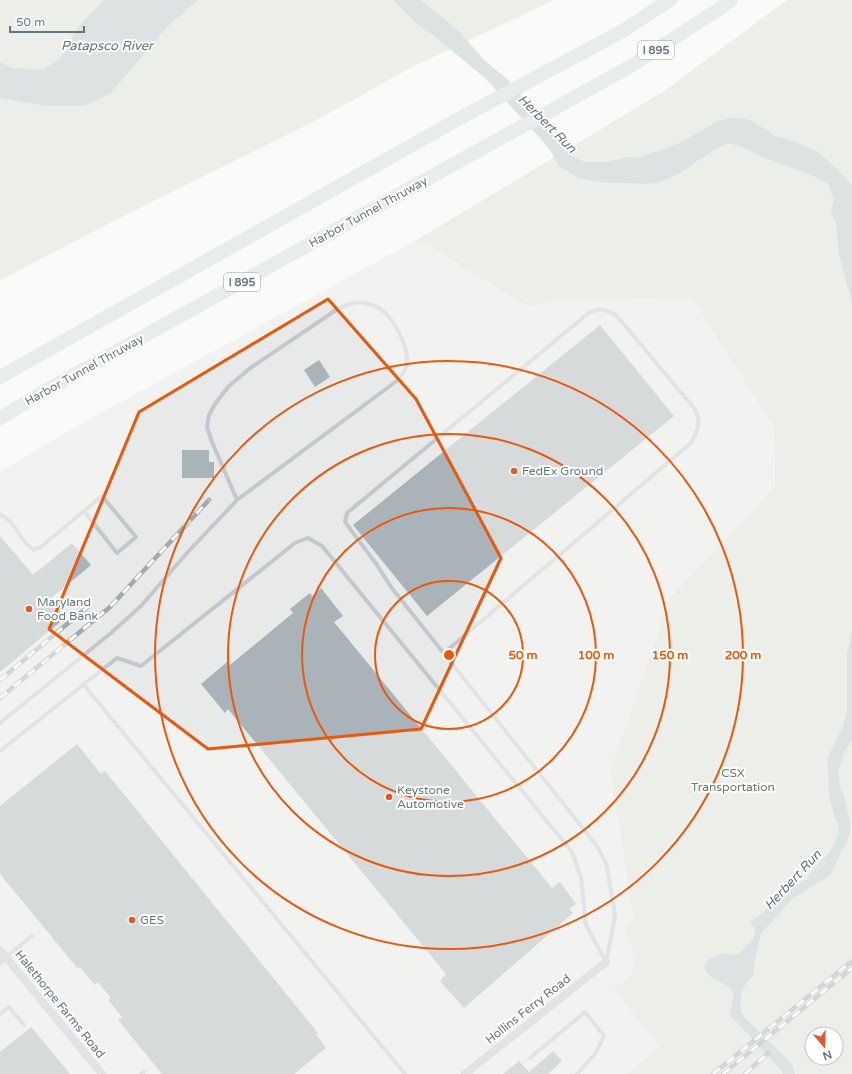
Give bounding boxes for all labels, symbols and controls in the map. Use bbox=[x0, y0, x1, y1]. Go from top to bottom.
scale bar bbox=[10, 8, 84, 34]
text: 50 m bbox=[16, 15, 45, 29]
water label: Patapsco River bbox=[61, 38, 155, 54]
road number: I 895 bbox=[638, 41, 674, 59]
water label: Herbert Run bbox=[514, 91, 580, 157]
street label: Harbor Tunnel Thruway bbox=[306, 173, 430, 250]
road number: I 895 bbox=[224, 273, 260, 291]
street label: Harbor Tunnel Thruway bbox=[22, 331, 146, 408]
place label: FedEx Ground bbox=[522, 464, 603, 478]
marker: FedEx Ground bbox=[509, 466, 519, 476]
place label: Maryland Food Bank bbox=[37, 595, 98, 623]
marker: Maryland Food Bank bbox=[24, 604, 34, 614]
centre of rings bbox=[442, 648, 456, 662]
text: 50 m bbox=[508, 648, 538, 662]
text: 100 m bbox=[578, 648, 614, 662]
text: 150 m bbox=[652, 648, 688, 662]
text: 200 m bbox=[725, 648, 761, 662]
park label: CSX Transportation bbox=[691, 766, 775, 794]
place label: Keystone Automotive bbox=[397, 783, 464, 811]
marker: Keystone Automotive bbox=[384, 792, 394, 802]
water label: Herbert Run bbox=[761, 846, 825, 913]
place label: GES bbox=[140, 913, 164, 927]
marker: GES bbox=[127, 915, 137, 925]
street label: Halethorpe Farms Road bbox=[12, 947, 108, 1061]
street label: Hollins Ferry Road bbox=[483, 972, 573, 1046]
north arrow bbox=[804, 1026, 844, 1066]
text: N bbox=[821, 1047, 833, 1063]

